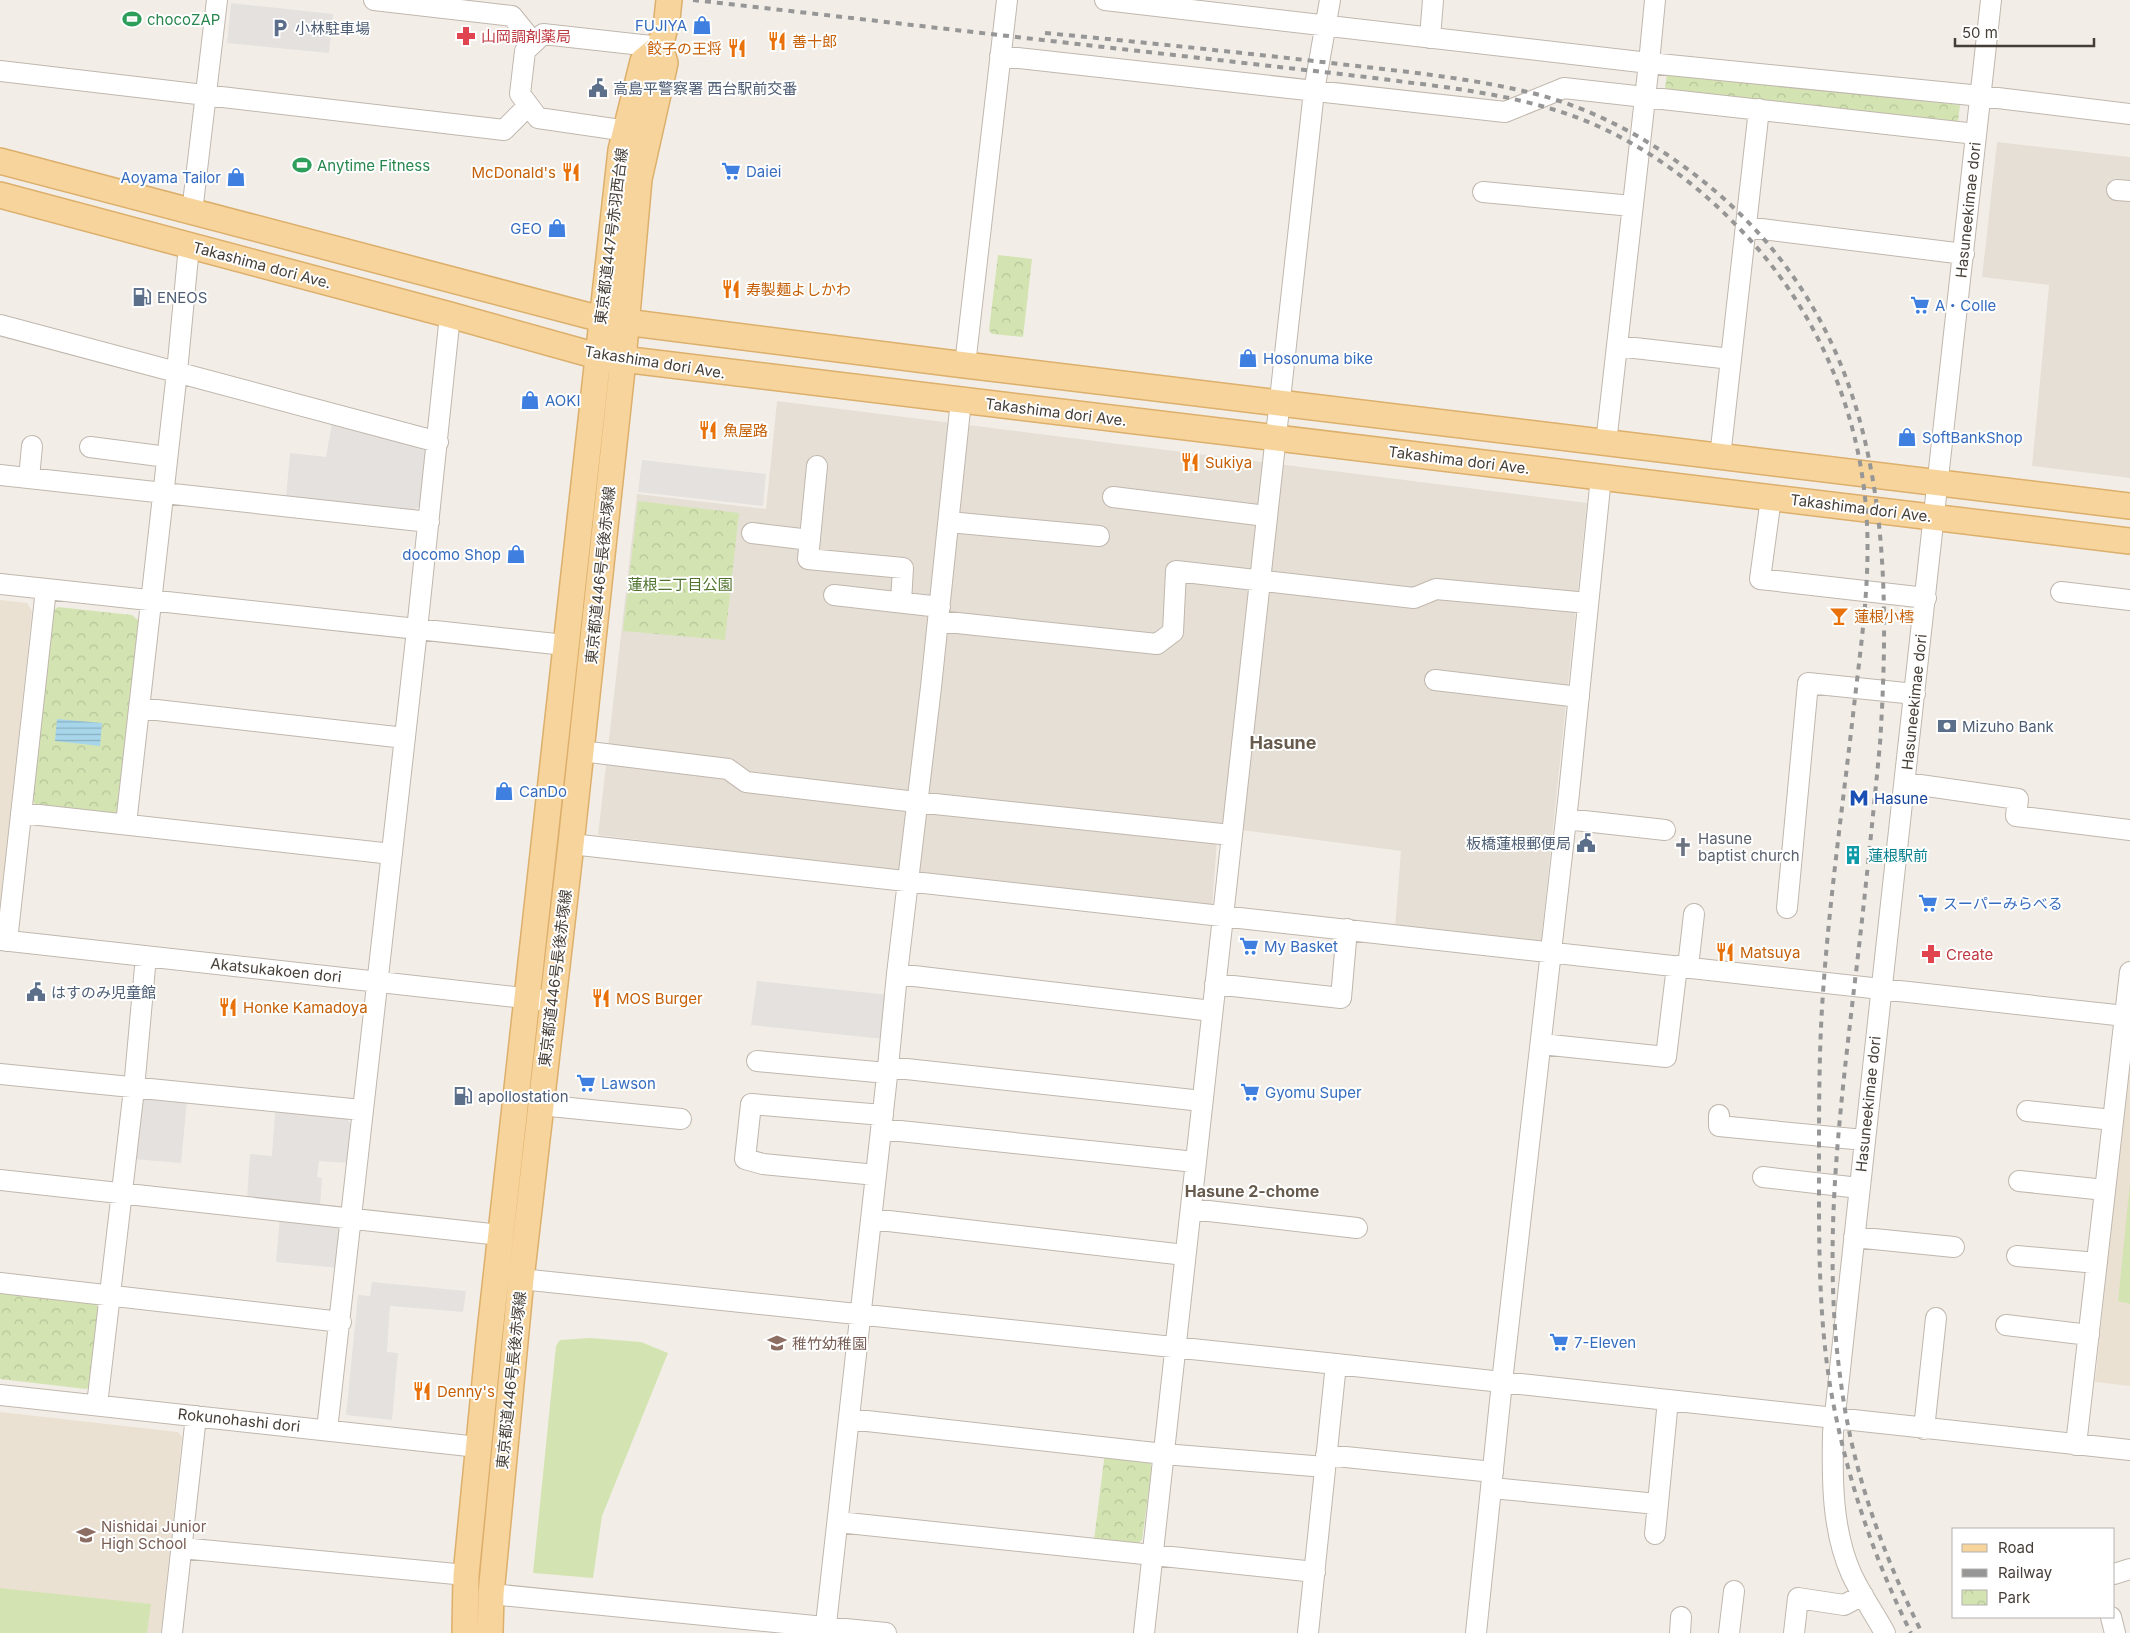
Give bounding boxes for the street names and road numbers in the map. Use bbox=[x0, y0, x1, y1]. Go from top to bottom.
street label: Hasuneekimae dori bbox=[1951, 141, 1985, 279]
street label: 東京都道447号赤羽西台線 bbox=[591, 147, 631, 325]
street label: Takashima dori Ave. bbox=[191, 237, 333, 293]
street label: Takashima dori Ave. bbox=[583, 341, 727, 383]
street label: Takashima dori Ave. bbox=[984, 394, 1128, 430]
street label: Takashima dori Ave. bbox=[1387, 442, 1531, 478]
street label: 東京都道446号長後赤塚線 bbox=[581, 485, 619, 665]
street label: Takashima dori Ave. bbox=[1789, 490, 1933, 526]
street label: Hasuneekimae dori bbox=[1897, 633, 1931, 771]
street label: 東京都道446号長後赤塚線 bbox=[535, 888, 575, 1068]
street label: Akatsukakoen dori bbox=[210, 954, 342, 986]
street label: Hasuneekimae dori bbox=[1851, 1035, 1885, 1173]
street label: 東京都道446号長後赤塚線 bbox=[492, 1290, 530, 1470]
street label: Rokunohashi dori bbox=[177, 1404, 301, 1436]

